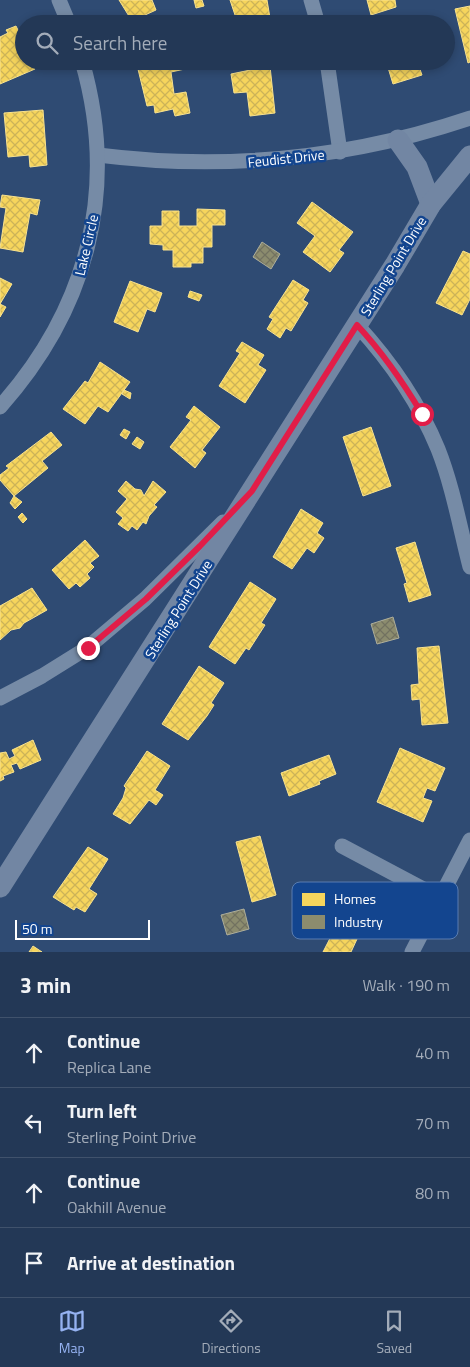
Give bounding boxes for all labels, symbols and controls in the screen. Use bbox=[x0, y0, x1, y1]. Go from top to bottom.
search box bbox=[15, 15, 455, 70]
text: Search here bbox=[73, 28, 167, 57]
icon: search bbox=[33, 29, 61, 57]
street label: Feudist Drive bbox=[247, 144, 325, 172]
street label: Lake Circle bbox=[69, 212, 103, 278]
street label: Sterling Point Drive bbox=[355, 212, 431, 320]
route start bbox=[411, 403, 434, 426]
street label: Sterling Point Drive bbox=[139, 555, 217, 663]
route end bbox=[77, 637, 100, 660]
legend bbox=[292, 882, 458, 939]
text: Homes bbox=[334, 888, 376, 909]
text: Industry bbox=[334, 911, 383, 932]
scale bar bbox=[15, 917, 150, 940]
text: 50 m bbox=[22, 918, 52, 939]
text: 3 min bbox=[20, 969, 71, 1001]
text: Walk · 190 m bbox=[362, 973, 450, 997]
text: Continue bbox=[67, 1026, 140, 1055]
icon: ahead bbox=[20, 1039, 48, 1067]
text: 40 m bbox=[415, 1041, 450, 1065]
text: Replica Lane bbox=[67, 1055, 151, 1079]
text: Turn left bbox=[67, 1096, 137, 1125]
icon: left bbox=[20, 1109, 48, 1137]
text: 70 m bbox=[415, 1111, 450, 1135]
text: Sterling Point Drive bbox=[67, 1125, 196, 1149]
text: Continue bbox=[67, 1166, 140, 1195]
icon: ahead bbox=[20, 1179, 48, 1207]
text: 80 m bbox=[415, 1181, 450, 1205]
text: Oakhill Avenue bbox=[67, 1195, 166, 1219]
text: Arrive at destination bbox=[67, 1248, 235, 1277]
icon: arrive bbox=[20, 1249, 48, 1277]
tab: Map bbox=[58, 1307, 86, 1358]
tab: Directions bbox=[201, 1307, 261, 1358]
tab: Saved bbox=[377, 1307, 412, 1358]

